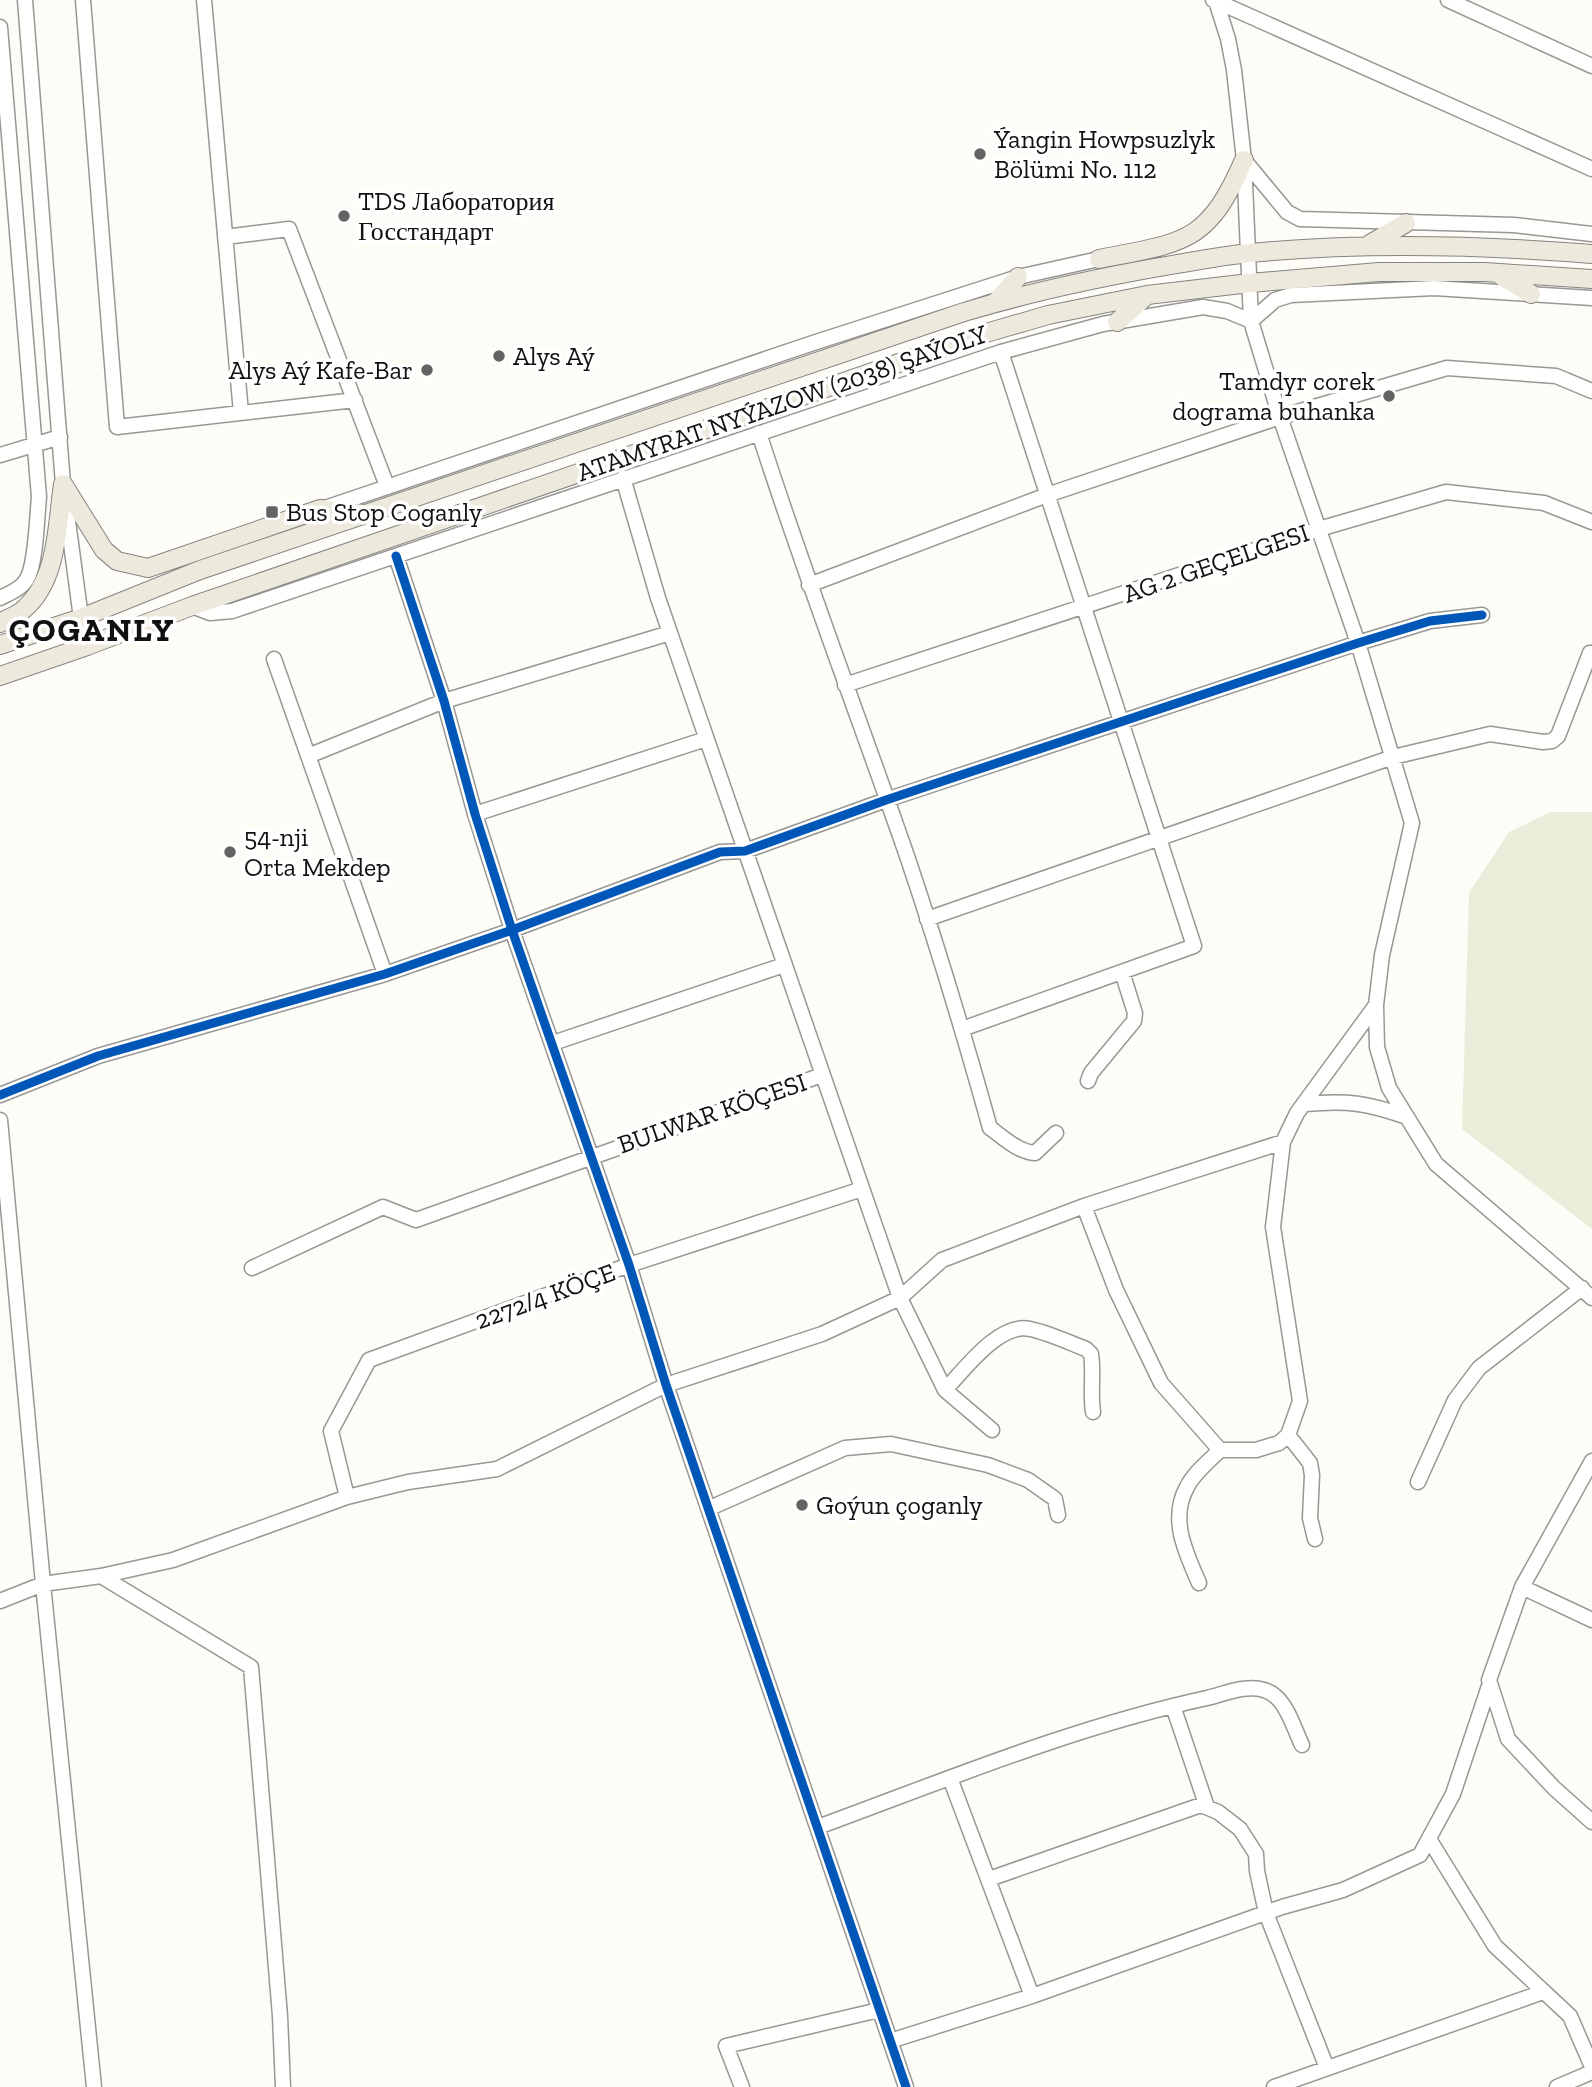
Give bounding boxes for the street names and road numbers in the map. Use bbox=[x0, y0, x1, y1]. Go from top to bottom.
street label: ATAMYRAT NYÝAZOW (2038) ŞAÝOLY bbox=[573, 318, 992, 488]
street label: AG 2 GEÇELGESI bbox=[1119, 516, 1313, 610]
street label: BULWAR KÖÇESI bbox=[613, 1066, 811, 1160]
street label: 2272/4 KÖÇE bbox=[471, 1256, 619, 1336]

